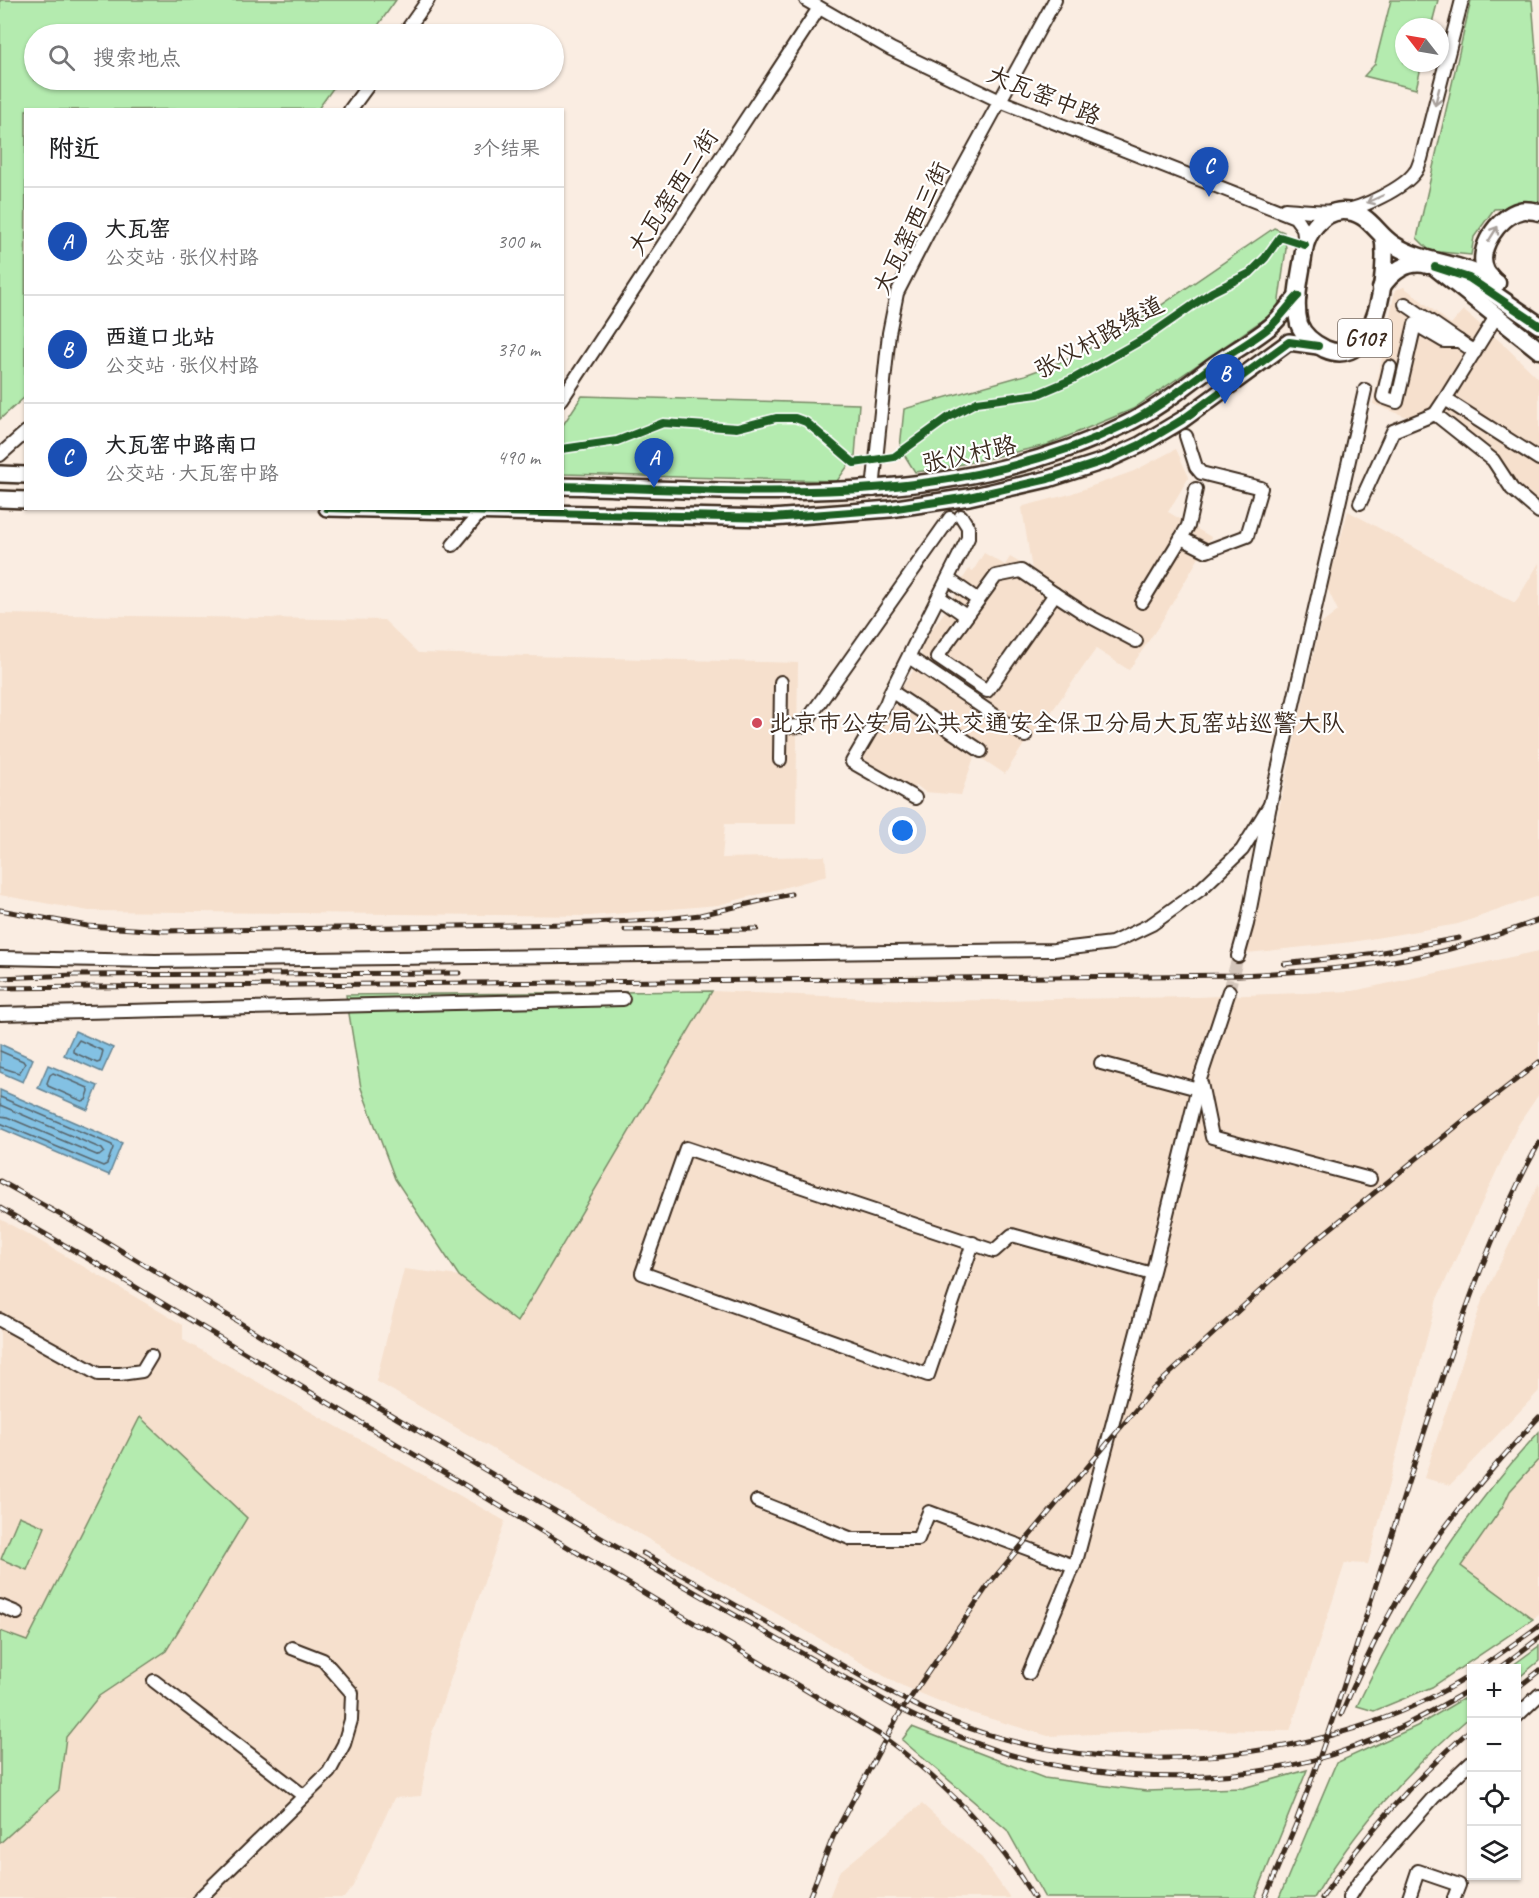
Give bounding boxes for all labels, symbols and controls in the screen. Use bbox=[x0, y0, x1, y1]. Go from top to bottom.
north arrow bbox=[1395, 18, 1449, 72]
search box bbox=[24, 24, 564, 90]
icon: search bbox=[45, 41, 78, 74]
text: 搜索地点 bbox=[93, 44, 181, 72]
street label: 大瓦窑中路 bbox=[983, 59, 1105, 131]
one-way arrow bbox=[1431, 88, 1442, 107]
street label: 大瓦窑西二街 bbox=[621, 123, 725, 261]
text: 附近 bbox=[48, 132, 100, 165]
text: 3个结果 bbox=[471, 136, 540, 161]
pin: C bbox=[1190, 148, 1228, 197]
street label: 大瓦窑西三街 bbox=[866, 157, 956, 299]
one-way arrow bbox=[1366, 194, 1384, 205]
text: 大瓦窑 bbox=[105, 215, 171, 243]
one-way arrow bbox=[1486, 225, 1499, 242]
text: A bbox=[62, 229, 73, 254]
text: 300 m bbox=[497, 229, 540, 254]
text: 公交站 · 张仪村路 bbox=[105, 245, 258, 270]
street label: 张仪村路绿道 bbox=[1029, 289, 1169, 385]
road number: G107 bbox=[1338, 319, 1392, 357]
text: 西道口北站 bbox=[105, 323, 215, 351]
text: B bbox=[62, 337, 73, 362]
text: 370 m bbox=[497, 337, 540, 362]
text: 公交站 · 张仪村路 bbox=[105, 353, 258, 378]
pin: B bbox=[1206, 354, 1244, 404]
street label: 张仪村路 bbox=[919, 429, 1019, 479]
text: 大瓦窑中路南口 bbox=[105, 431, 259, 459]
pin: A bbox=[634, 438, 674, 488]
text: C bbox=[63, 445, 72, 470]
text: 490 m bbox=[497, 445, 540, 470]
text: 公交站 · 大瓦窑中路 bbox=[105, 461, 278, 486]
place label: 北京市公安局公共交通安全保卫分局大瓦窑站巡警大队 bbox=[769, 708, 1345, 738]
marker: 北京市公安局公共交通安全保卫分局大瓦窑站巡警大队 bbox=[750, 716, 764, 730]
your location bbox=[888, 816, 917, 845]
map controls bbox=[1467, 1664, 1521, 1880]
button: + bbox=[1467, 1664, 1521, 1718]
button: − bbox=[1467, 1718, 1521, 1772]
button: locate bbox=[1467, 1772, 1521, 1826]
button: layers bbox=[1467, 1826, 1521, 1880]

